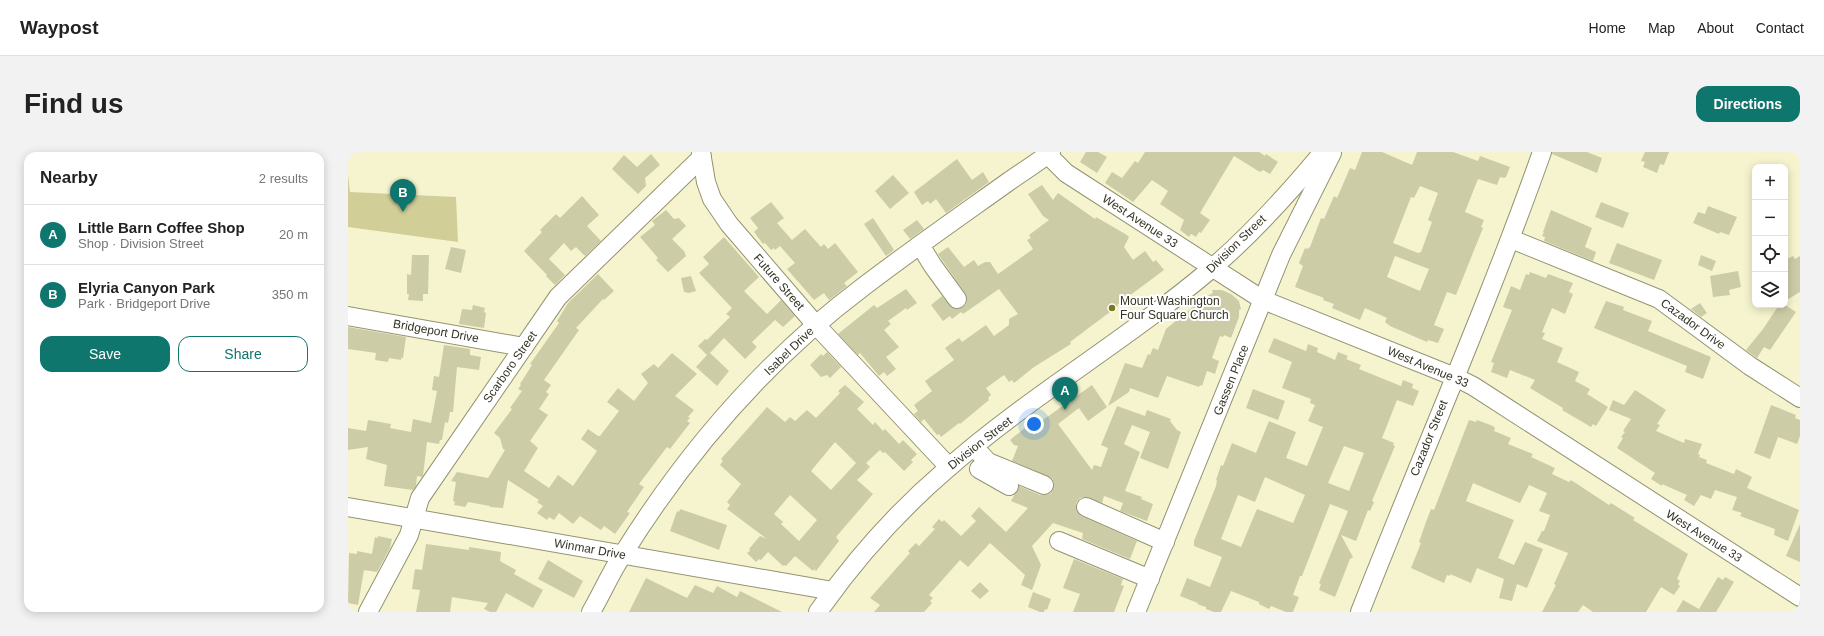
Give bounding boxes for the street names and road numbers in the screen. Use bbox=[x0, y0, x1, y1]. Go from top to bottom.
street label: West Avenue 33 bbox=[1100, 191, 1181, 251]
street label: Division Street bbox=[1203, 212, 1269, 276]
street label: Future Street bbox=[751, 251, 808, 314]
street label: Cazador Drive bbox=[1658, 296, 1728, 352]
street label: Bridgeport Drive bbox=[392, 317, 480, 345]
street label: Isabel Drive bbox=[761, 324, 817, 378]
street label: Scarboro Street bbox=[480, 328, 540, 405]
street label: Gassen Place bbox=[1211, 342, 1252, 417]
street label: West Avenue 33 bbox=[1385, 344, 1471, 391]
street label: Cazador Street bbox=[1407, 397, 1451, 478]
street label: Division Street bbox=[945, 413, 1015, 472]
street label: West Avenue 33 bbox=[1663, 507, 1745, 565]
street label: Winmar Drive bbox=[553, 536, 627, 562]

